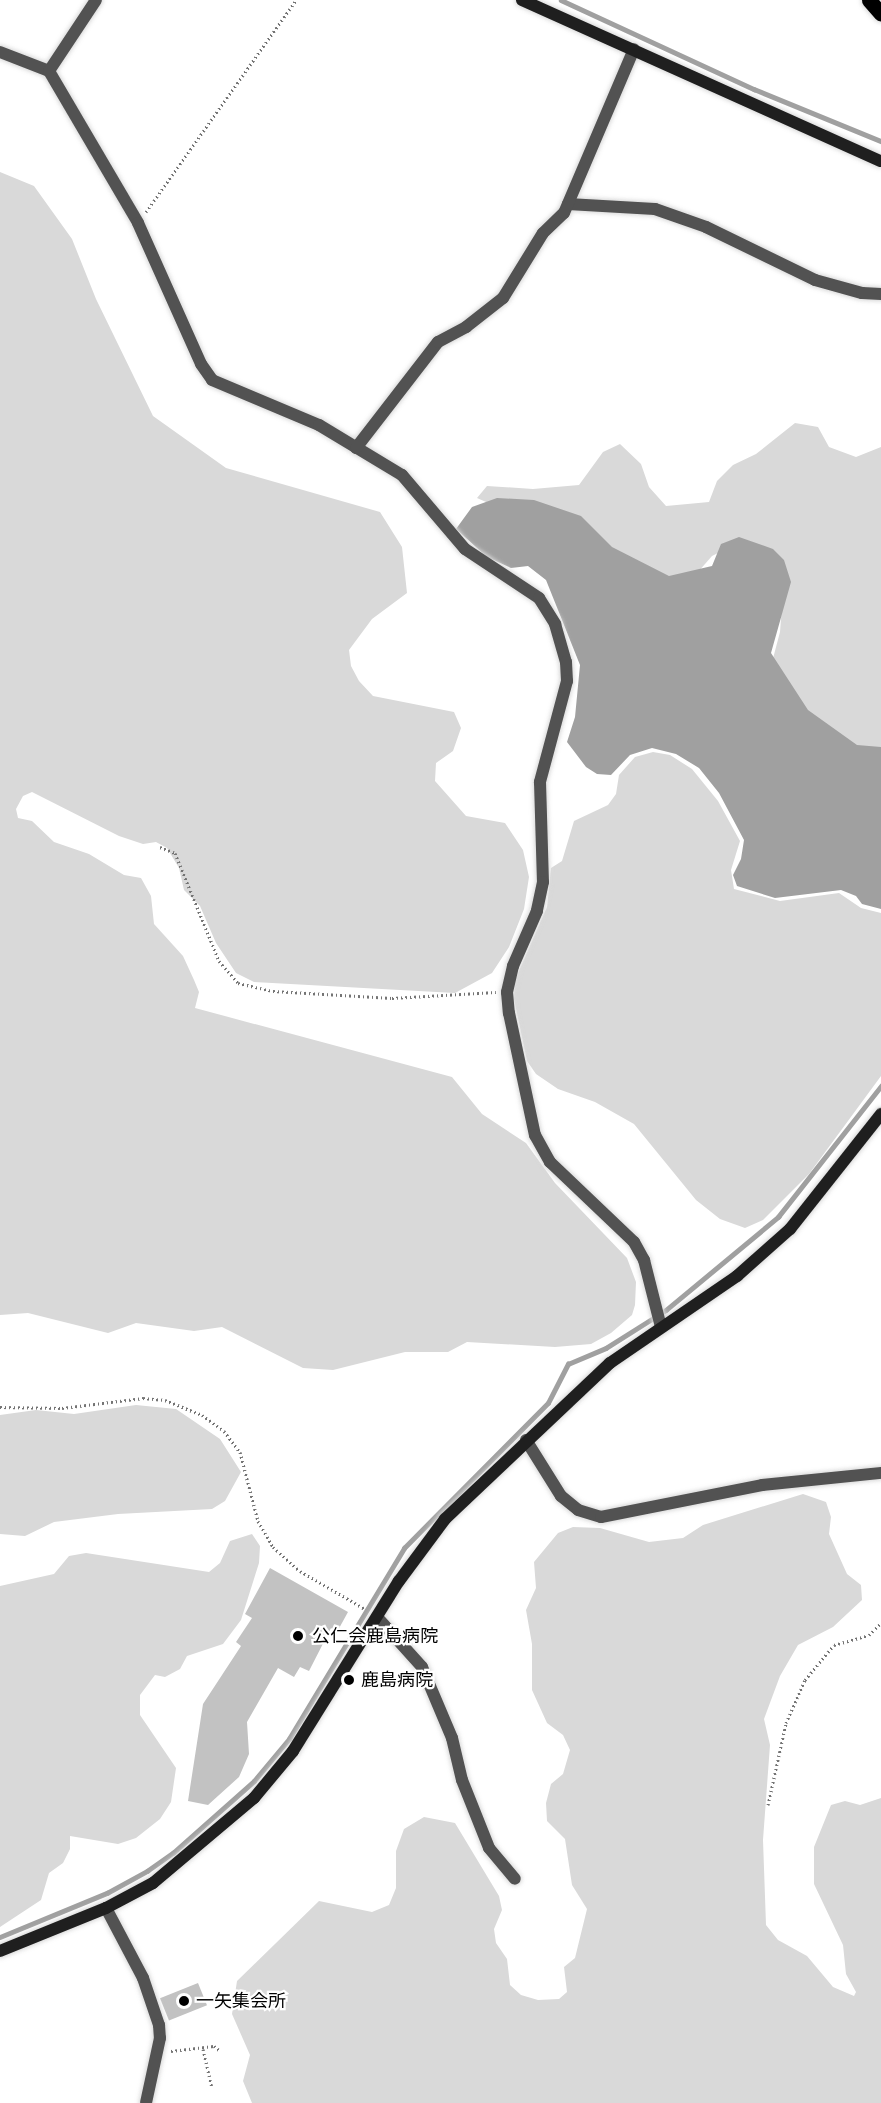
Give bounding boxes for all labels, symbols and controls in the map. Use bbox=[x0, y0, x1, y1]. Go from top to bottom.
place label: 公仁会鹿島病院 bbox=[312, 1625, 438, 1647]
marker: 公仁会鹿島病院 bbox=[289, 1627, 307, 1645]
place label: 鹿島病院 bbox=[361, 1669, 433, 1691]
marker: 鹿島病院 bbox=[342, 1673, 356, 1687]
place label: 一矢集会所 bbox=[196, 1990, 286, 2012]
marker: 一矢集会所 bbox=[177, 1994, 191, 2008]

